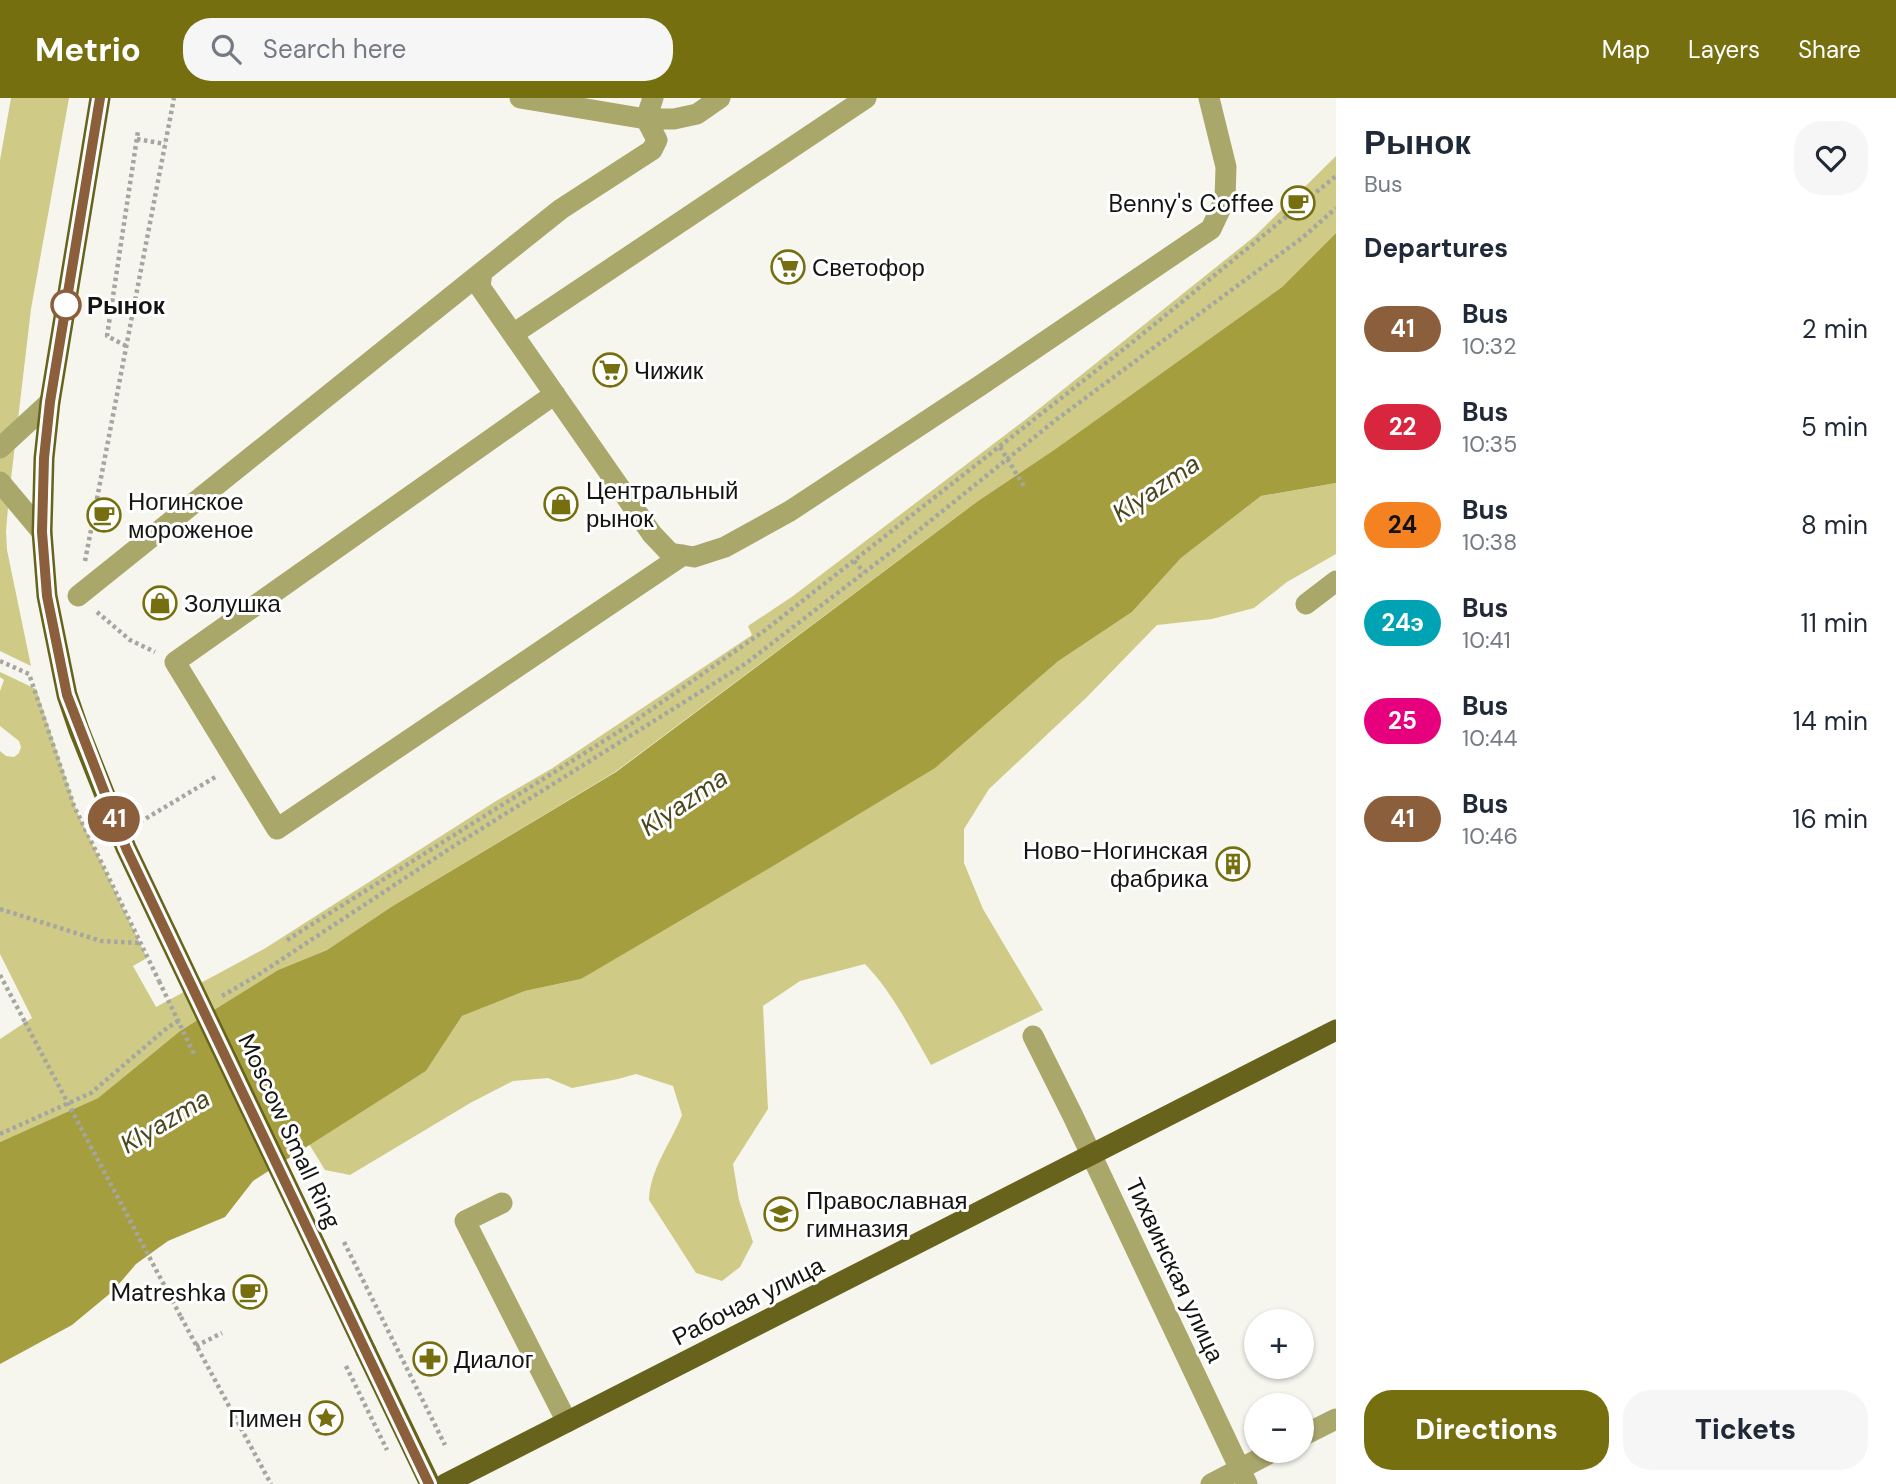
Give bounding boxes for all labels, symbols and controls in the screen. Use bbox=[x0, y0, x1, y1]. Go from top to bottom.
search box bbox=[183, 18, 673, 81]
text: Metrio bbox=[35, 28, 141, 71]
icon: search bbox=[207, 30, 245, 68]
text: Search here bbox=[263, 32, 406, 66]
text: Map bbox=[1602, 34, 1650, 65]
text: Layers bbox=[1688, 34, 1760, 65]
text: Share bbox=[1798, 34, 1861, 65]
text: Рынок bbox=[1364, 121, 1471, 164]
button: heart bbox=[1794, 121, 1868, 195]
text: Bus bbox=[1364, 169, 1403, 199]
cafe icon: Benny's Coffee bbox=[1279, 184, 1317, 222]
place label: Benny's Coffee bbox=[1109, 188, 1274, 219]
text: Departures bbox=[1364, 231, 1508, 265]
supermarket icon: Светофор bbox=[769, 248, 807, 286]
place label: Светофор bbox=[812, 252, 925, 283]
marker: Рынок bbox=[51, 290, 81, 320]
place label: Рынок bbox=[87, 290, 166, 321]
text: Bus bbox=[1462, 297, 1508, 331]
text: 2 min bbox=[1802, 312, 1868, 346]
text: 41 bbox=[1390, 313, 1415, 344]
text: 10:32 bbox=[1462, 331, 1516, 361]
supermarket icon: Чижик bbox=[591, 351, 629, 389]
place label: Чижик bbox=[634, 355, 704, 386]
text: Bus bbox=[1462, 395, 1508, 429]
text: 5 min bbox=[1801, 410, 1868, 444]
text: 22 bbox=[1389, 411, 1416, 442]
text: 10:35 bbox=[1462, 429, 1517, 459]
water label: Klyazma bbox=[1106, 446, 1206, 530]
place label: Центральный рынок bbox=[586, 475, 738, 534]
shop icon: Центральный рынок bbox=[542, 485, 580, 523]
place label: Ногинское мороженое bbox=[128, 486, 254, 545]
text: Bus bbox=[1462, 493, 1508, 527]
cafe icon: Ногинское мороженое bbox=[85, 496, 123, 534]
text: 8 min bbox=[1801, 508, 1868, 542]
text: 24 bbox=[1388, 509, 1417, 540]
text: 10:38 bbox=[1462, 527, 1517, 557]
shop icon: Золушка bbox=[141, 584, 179, 622]
place label: Золушка bbox=[184, 588, 282, 619]
text: Bus bbox=[1462, 591, 1508, 625]
text: 11 min bbox=[1801, 606, 1868, 640]
text: 24э bbox=[1381, 607, 1424, 638]
text: 10:41 bbox=[1462, 625, 1511, 655]
text: Bus bbox=[1462, 689, 1508, 723]
text: 14 min bbox=[1793, 704, 1868, 738]
text: 25 bbox=[1388, 705, 1417, 736]
text: 10:44 bbox=[1462, 723, 1517, 753]
water label: Klyazma bbox=[634, 760, 734, 844]
text: Bus bbox=[1462, 787, 1508, 821]
line badge: 41 bbox=[82, 796, 146, 842]
text: 16 min bbox=[1792, 802, 1868, 836]
text: 41 bbox=[102, 803, 126, 834]
text: 41 bbox=[1390, 803, 1415, 834]
text: 10:46 bbox=[1462, 821, 1518, 851]
place label: Ново-Ногинская фабрика bbox=[1023, 835, 1209, 894]
building icon: Ново-Ногинская фабрика bbox=[1214, 845, 1252, 883]
street label: Moscow Small Ring bbox=[231, 1029, 349, 1233]
water label: Klyazma bbox=[114, 1081, 216, 1161]
street label: Тихвинская улица bbox=[1119, 1173, 1232, 1368]
place label: Православная гимназия bbox=[806, 1185, 967, 1244]
school or university icon: Православная гимназия bbox=[762, 1195, 800, 1233]
street label: Рабочая улица bbox=[667, 1249, 830, 1353]
cafe icon: Matreshka bbox=[231, 1273, 269, 1311]
place label: Matreshka bbox=[111, 1277, 226, 1308]
map controls bbox=[1244, 1309, 1314, 1463]
button: + bbox=[1244, 1309, 1314, 1379]
pharmacy icon: Диалог bbox=[411, 1340, 449, 1378]
place label: Диалог bbox=[454, 1344, 534, 1375]
button: Directions bbox=[1364, 1390, 1609, 1470]
button: Tickets bbox=[1623, 1390, 1868, 1470]
button: − bbox=[1244, 1393, 1314, 1463]
place icon: Пимен bbox=[307, 1399, 345, 1437]
place label: Пимен bbox=[228, 1403, 302, 1434]

